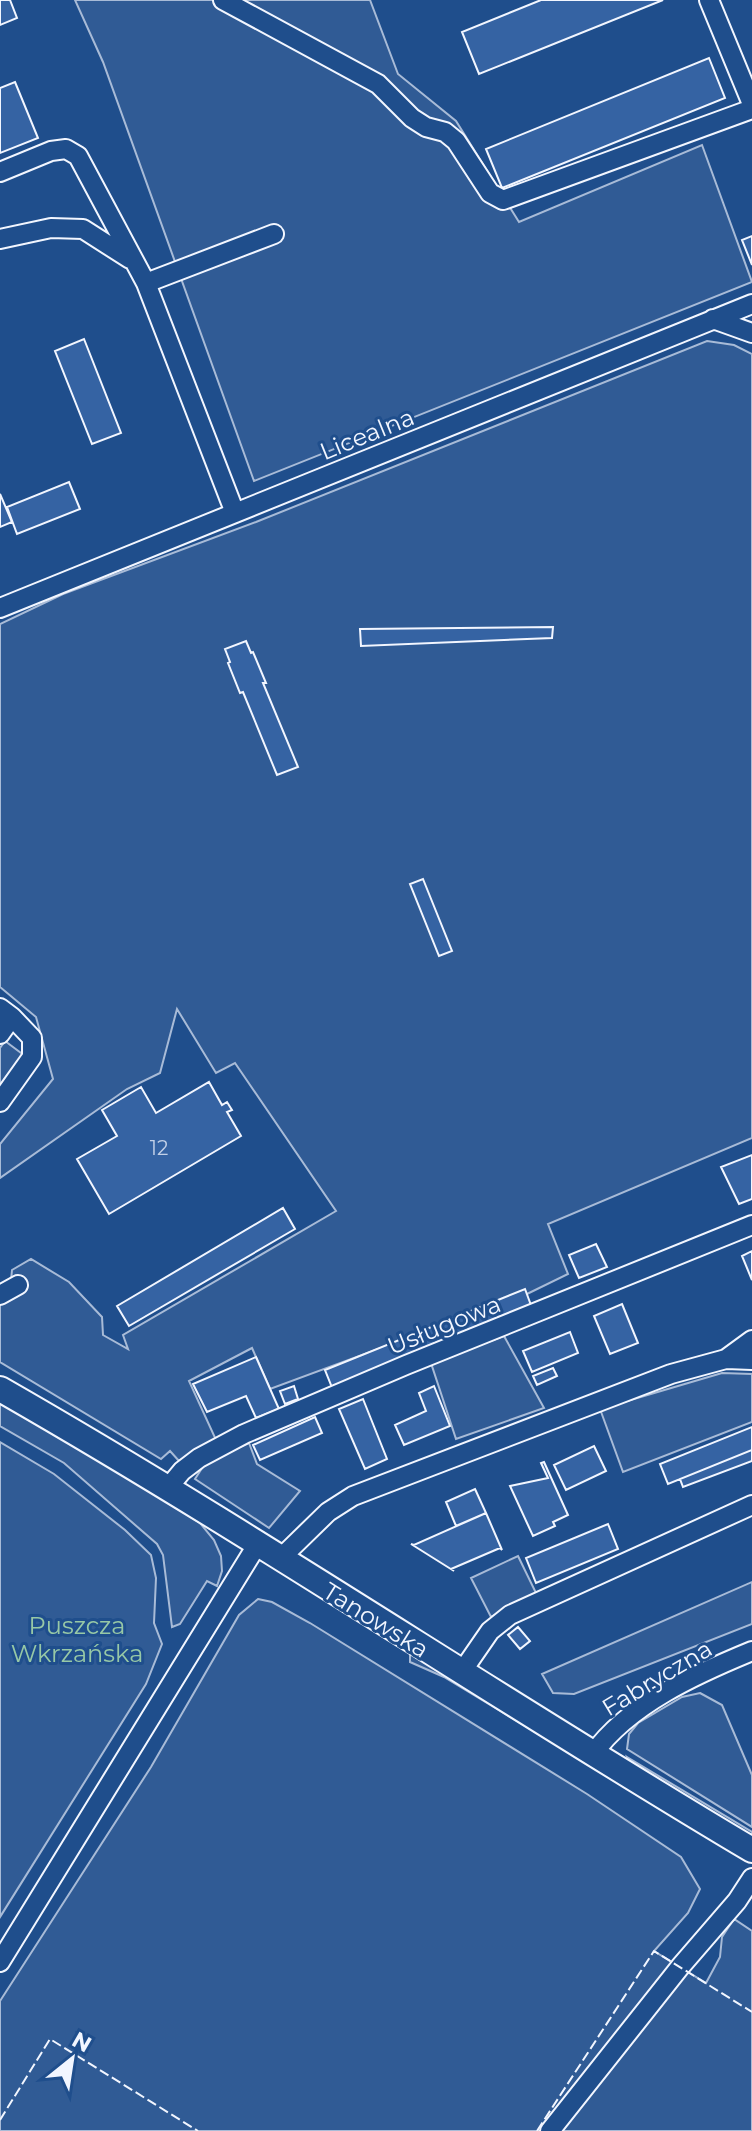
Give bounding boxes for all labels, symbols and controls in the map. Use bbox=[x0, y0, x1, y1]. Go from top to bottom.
street label: Licealna bbox=[316, 402, 418, 466]
house number: 12 bbox=[150, 1136, 168, 1160]
street label: Usługowa bbox=[383, 1289, 505, 1361]
street label: Tanowska bbox=[318, 1576, 434, 1664]
park label: Puszcza Wkrzańska bbox=[11, 1611, 143, 1668]
street label: Fabryczna bbox=[597, 1634, 717, 1722]
north arrow bbox=[32, 2019, 112, 2099]
text: N bbox=[67, 2026, 96, 2058]

